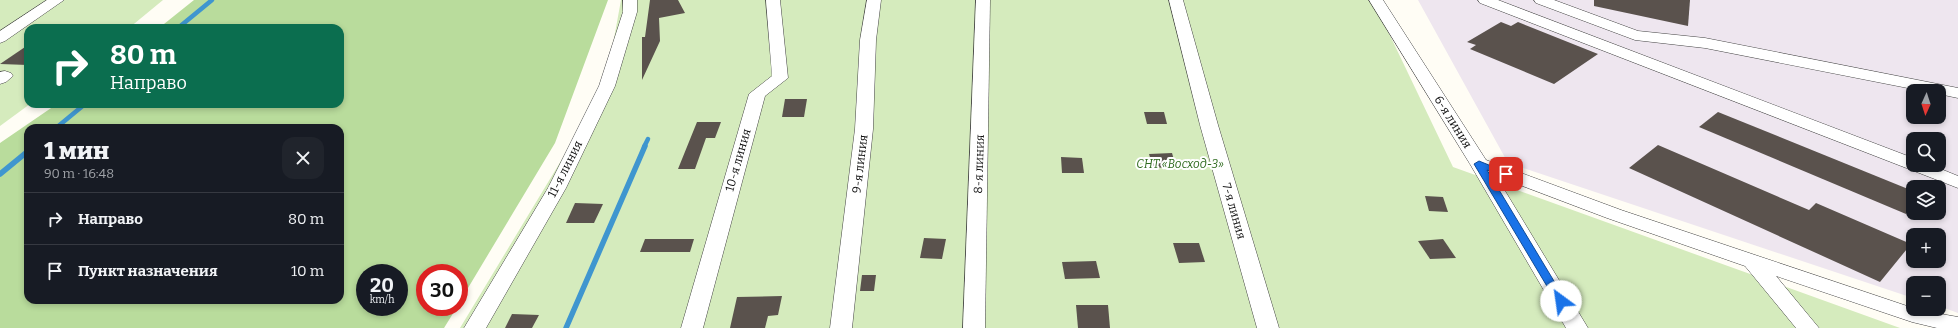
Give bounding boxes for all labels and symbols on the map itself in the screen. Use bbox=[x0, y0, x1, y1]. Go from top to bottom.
north arrow bbox=[1906, 84, 1946, 124]
street label: 6-я линия bbox=[1431, 93, 1475, 151]
street label: 10-я линия bbox=[722, 127, 754, 193]
street label: 9-я линия bbox=[849, 133, 871, 194]
street label: 8-я линия bbox=[971, 134, 987, 194]
street label: 11-я линия bbox=[545, 138, 585, 200]
park label: СНТ «Восход-3» bbox=[1136, 157, 1224, 171]
pin bbox=[1489, 157, 1523, 191]
street label: 7-я линия bbox=[1219, 181, 1249, 241]
speed limit sign: 30 bbox=[416, 264, 468, 316]
position arrow bbox=[1540, 280, 1582, 322]

